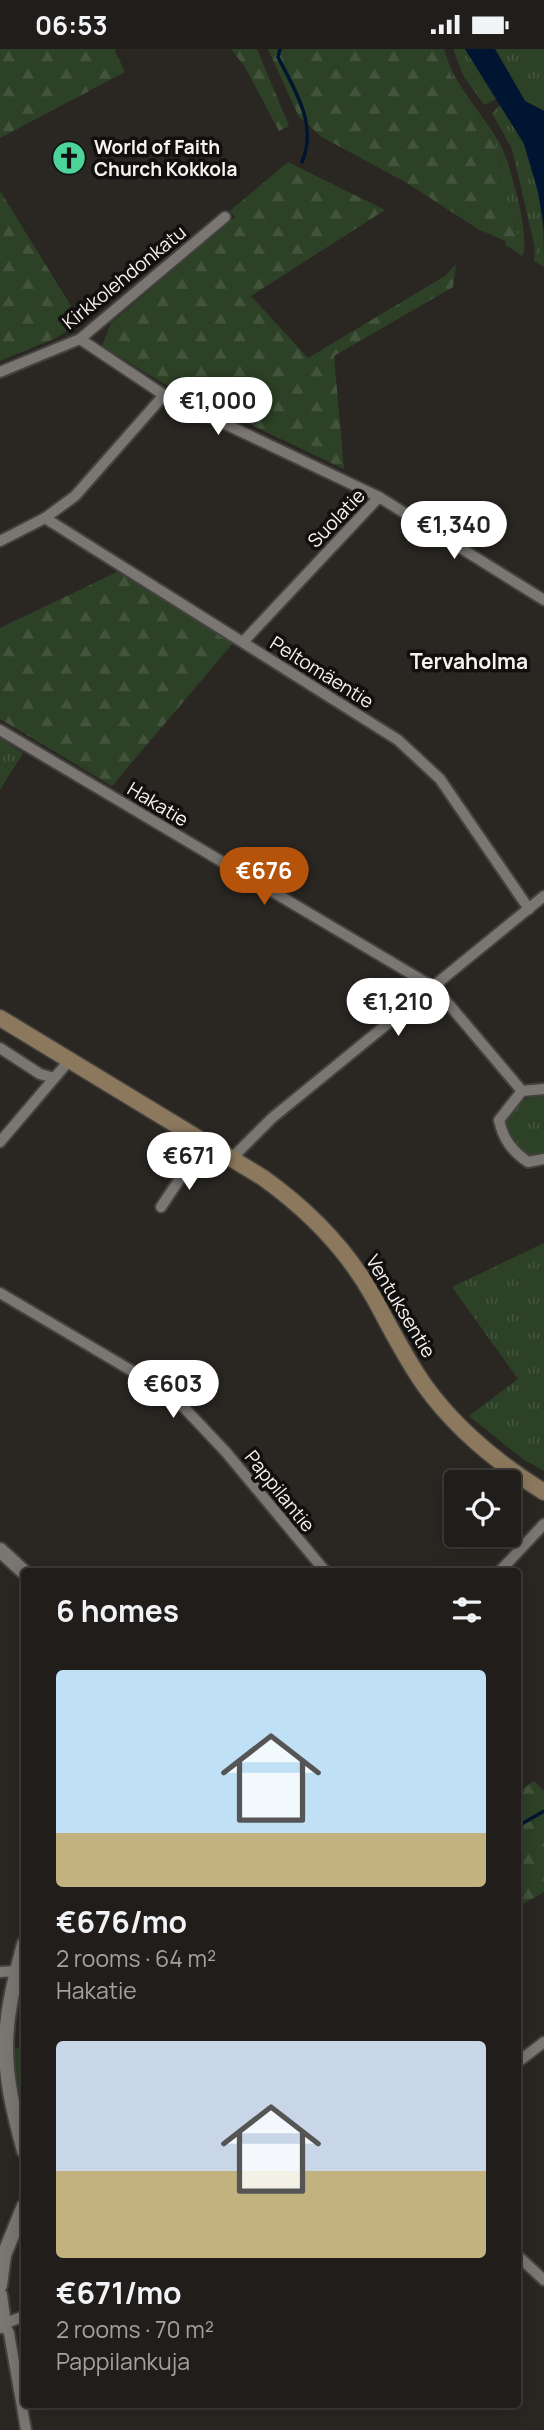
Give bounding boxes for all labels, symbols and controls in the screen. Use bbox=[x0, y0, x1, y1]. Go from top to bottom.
text: 06:53 bbox=[35, 7, 108, 43]
place label: World of Faith Church Kokkola bbox=[94, 134, 237, 182]
church icon: World of Faith Church Kokkola bbox=[50, 139, 88, 177]
street label: Kirkkolehdonkatu bbox=[57, 219, 191, 335]
pin: €1,000 bbox=[161, 377, 275, 437]
text: €1,000 bbox=[179, 384, 257, 416]
street label: Suolatie bbox=[302, 483, 370, 553]
pin: €1,340 bbox=[397, 501, 511, 561]
text: €1,340 bbox=[417, 508, 491, 540]
street label: Peltomäentie bbox=[265, 630, 379, 714]
district label: Tervaholma bbox=[410, 647, 528, 675]
street label: Hakatie bbox=[123, 776, 193, 832]
pin: €676 bbox=[223, 847, 305, 907]
text: €676 bbox=[236, 854, 292, 886]
pin: €1,210 bbox=[341, 979, 455, 1038]
text: €1,210 bbox=[363, 985, 433, 1017]
pin: €671 bbox=[148, 1133, 230, 1192]
text: €671 bbox=[163, 1139, 215, 1171]
street label: Ventuksentie bbox=[360, 1250, 442, 1362]
pin: €603 bbox=[132, 1361, 214, 1420]
text: €603 bbox=[144, 1367, 202, 1399]
street label: Pappilantie bbox=[239, 1445, 321, 1537]
map controls bbox=[444, 1470, 521, 1547]
button: locate bbox=[444, 1470, 521, 1547]
text: 6 homes bbox=[56, 1590, 179, 1631]
icon: filters bbox=[448, 1591, 486, 1629]
icon: home bbox=[208, 1715, 334, 1841]
text: €676/mo bbox=[56, 1901, 187, 1942]
text: 2 rooms · 64 m² bbox=[56, 1942, 216, 1974]
text: Hakatie bbox=[56, 1974, 137, 2006]
icon: home bbox=[208, 2086, 334, 2212]
text: €671/mo bbox=[56, 2272, 182, 2313]
text: 2 rooms · 70 m² bbox=[56, 2313, 214, 2345]
text: Pappilankuja bbox=[56, 2345, 190, 2377]

